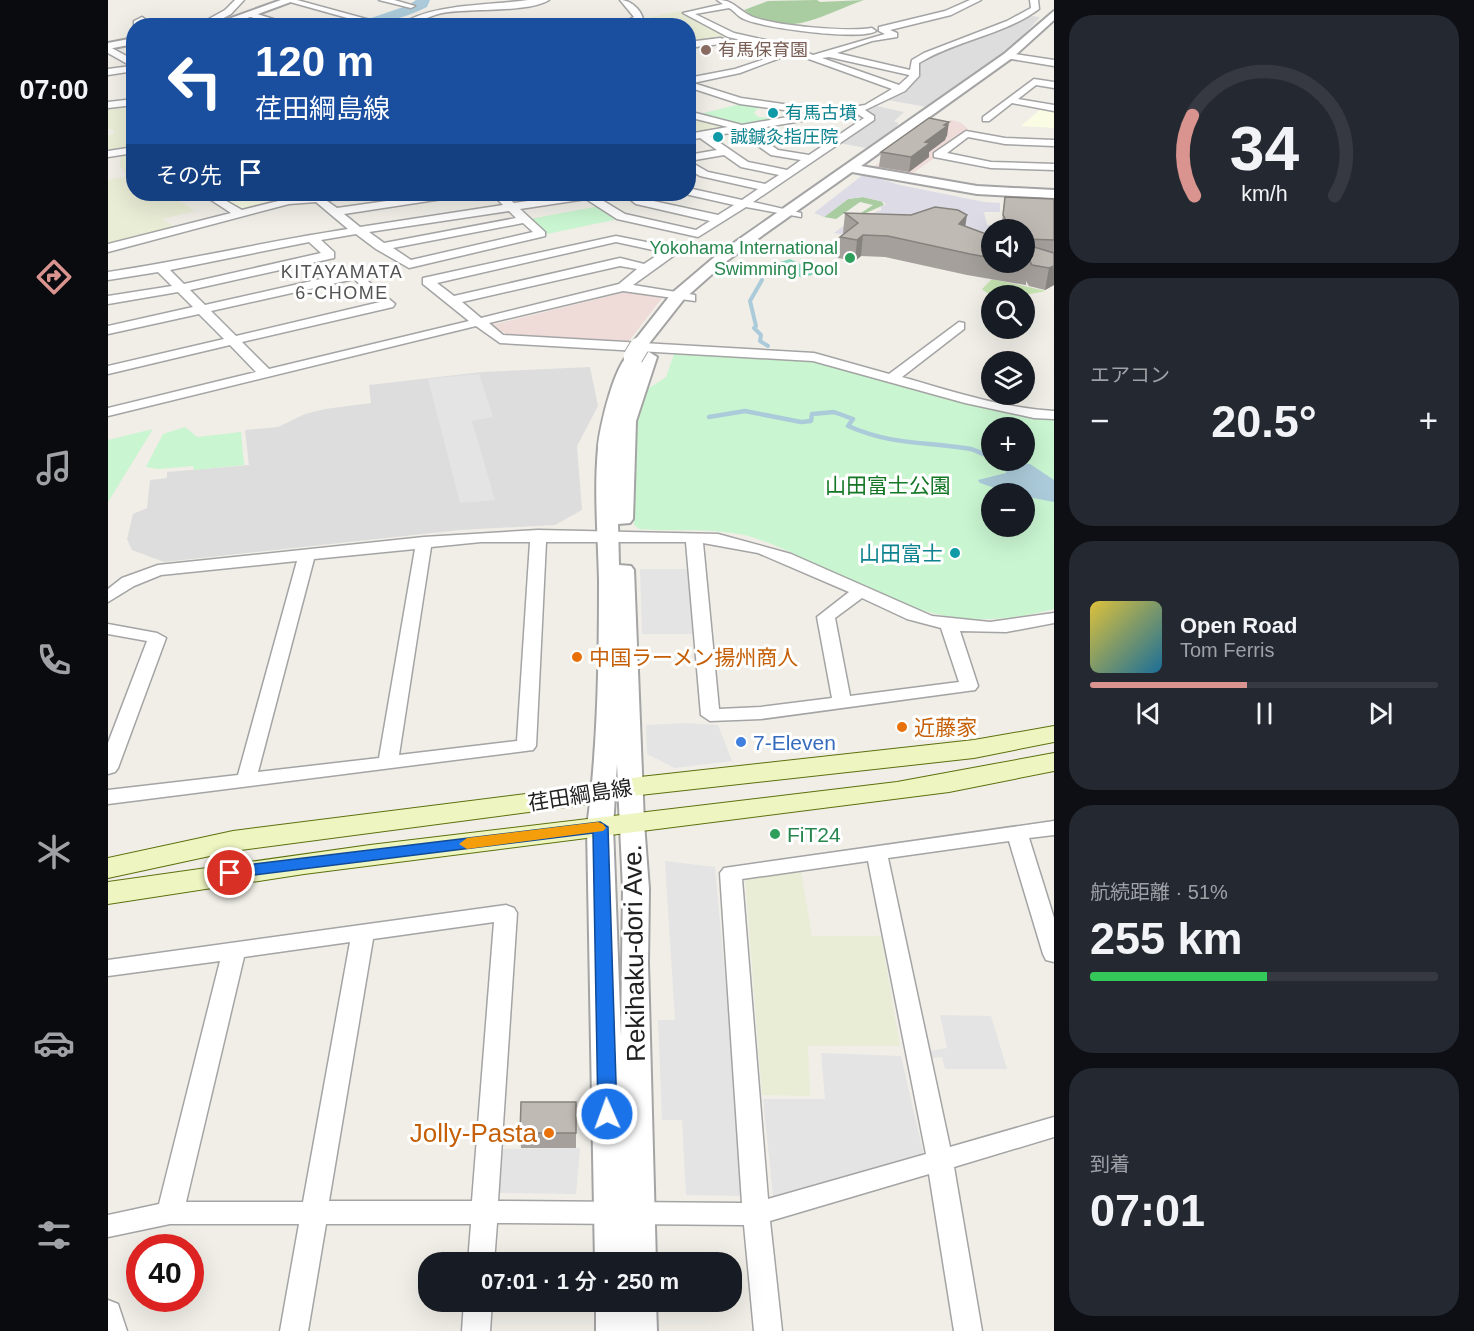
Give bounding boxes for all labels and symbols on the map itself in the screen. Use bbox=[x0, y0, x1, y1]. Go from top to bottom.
place label: 有馬保育園 bbox=[718, 40, 808, 60]
marker: 有馬保育園 bbox=[699, 43, 713, 57]
place label: 有馬古墳 bbox=[785, 103, 857, 123]
marker: 有馬古墳 bbox=[766, 106, 780, 120]
place label: 誠鍼灸指圧院 bbox=[730, 127, 838, 147]
marker: 誠鍼灸指圧院 bbox=[711, 130, 725, 144]
place label: Yokohama International Swimming Pool bbox=[650, 238, 838, 279]
marker: Yokohama International Swimming Pool bbox=[843, 251, 857, 265]
district label: KITAYAMATA 6-CHOME bbox=[281, 262, 403, 303]
park label: 山田富士公園 bbox=[825, 474, 951, 497]
place label: 山田富士 bbox=[859, 542, 943, 565]
marker: 山田富士 bbox=[948, 546, 962, 560]
place label: 中国ラーメン揚州商人 bbox=[589, 646, 798, 669]
marker: 中国ラーメン揚州商人 bbox=[570, 650, 584, 664]
place label: 近藤家 bbox=[914, 716, 977, 739]
marker: 近藤家 bbox=[895, 720, 909, 734]
place label: 7-Eleven bbox=[753, 731, 836, 754]
marker: 7-Eleven bbox=[734, 735, 748, 749]
street label: 荏田綱島線 bbox=[526, 775, 634, 815]
place label: FiT24 bbox=[787, 823, 841, 846]
marker: FiT24 bbox=[768, 827, 782, 841]
street label: Rekihaku-dori Ave. bbox=[617, 844, 651, 1062]
pin bbox=[204, 847, 255, 898]
position arrow bbox=[575, 1082, 639, 1146]
place label: Jolly-Pasta bbox=[410, 1118, 538, 1148]
marker: Jolly-Pasta bbox=[542, 1126, 556, 1140]
speed limit sign: 40 bbox=[126, 1234, 204, 1312]

